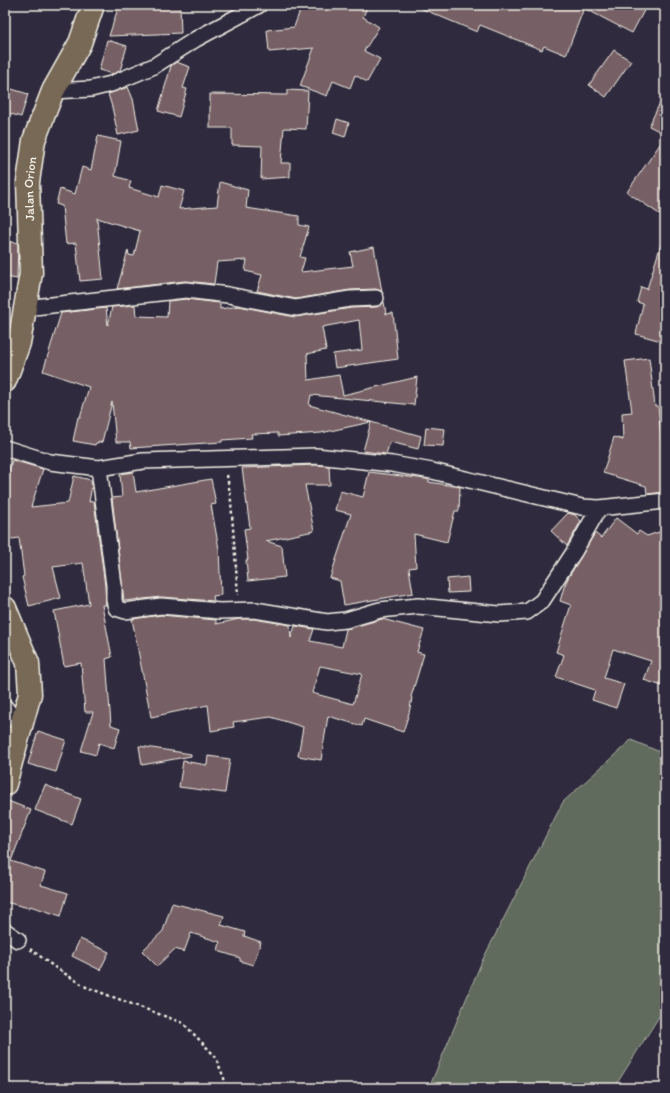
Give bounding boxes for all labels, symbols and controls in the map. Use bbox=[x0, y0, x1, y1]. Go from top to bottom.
street label: Jalan Orion bbox=[21, 155, 40, 221]

